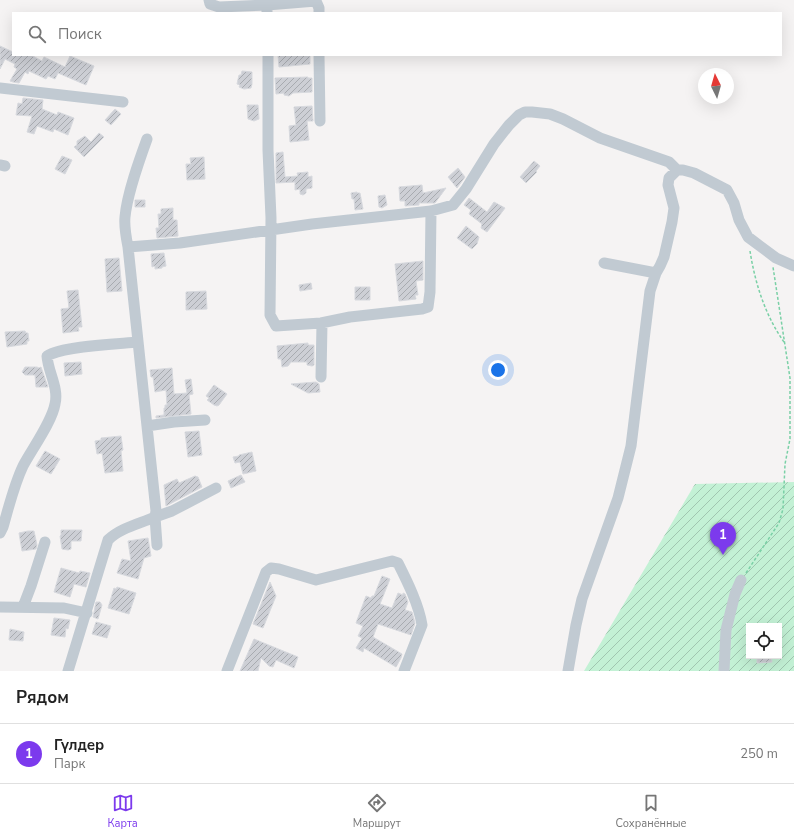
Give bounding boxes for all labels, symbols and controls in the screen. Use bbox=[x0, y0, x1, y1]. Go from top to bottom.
search box bbox=[12, 12, 782, 56]
icon: search bbox=[26, 23, 48, 45]
text: Поиск bbox=[58, 24, 102, 44]
north arrow bbox=[698, 68, 734, 104]
your location bbox=[488, 360, 508, 380]
pin: 1 bbox=[710, 522, 736, 555]
map controls bbox=[746, 623, 782, 659]
button: locate bbox=[746, 623, 782, 659]
text: Рядом bbox=[16, 686, 69, 709]
text: Гүлдер bbox=[54, 735, 104, 755]
text: 1 bbox=[25, 745, 33, 763]
text: 250 m bbox=[740, 745, 778, 763]
text: Парк bbox=[54, 755, 85, 773]
tab: Карта bbox=[107, 792, 138, 831]
tab: Маршрут bbox=[353, 792, 401, 831]
tab: Сохранённые bbox=[615, 792, 687, 831]

